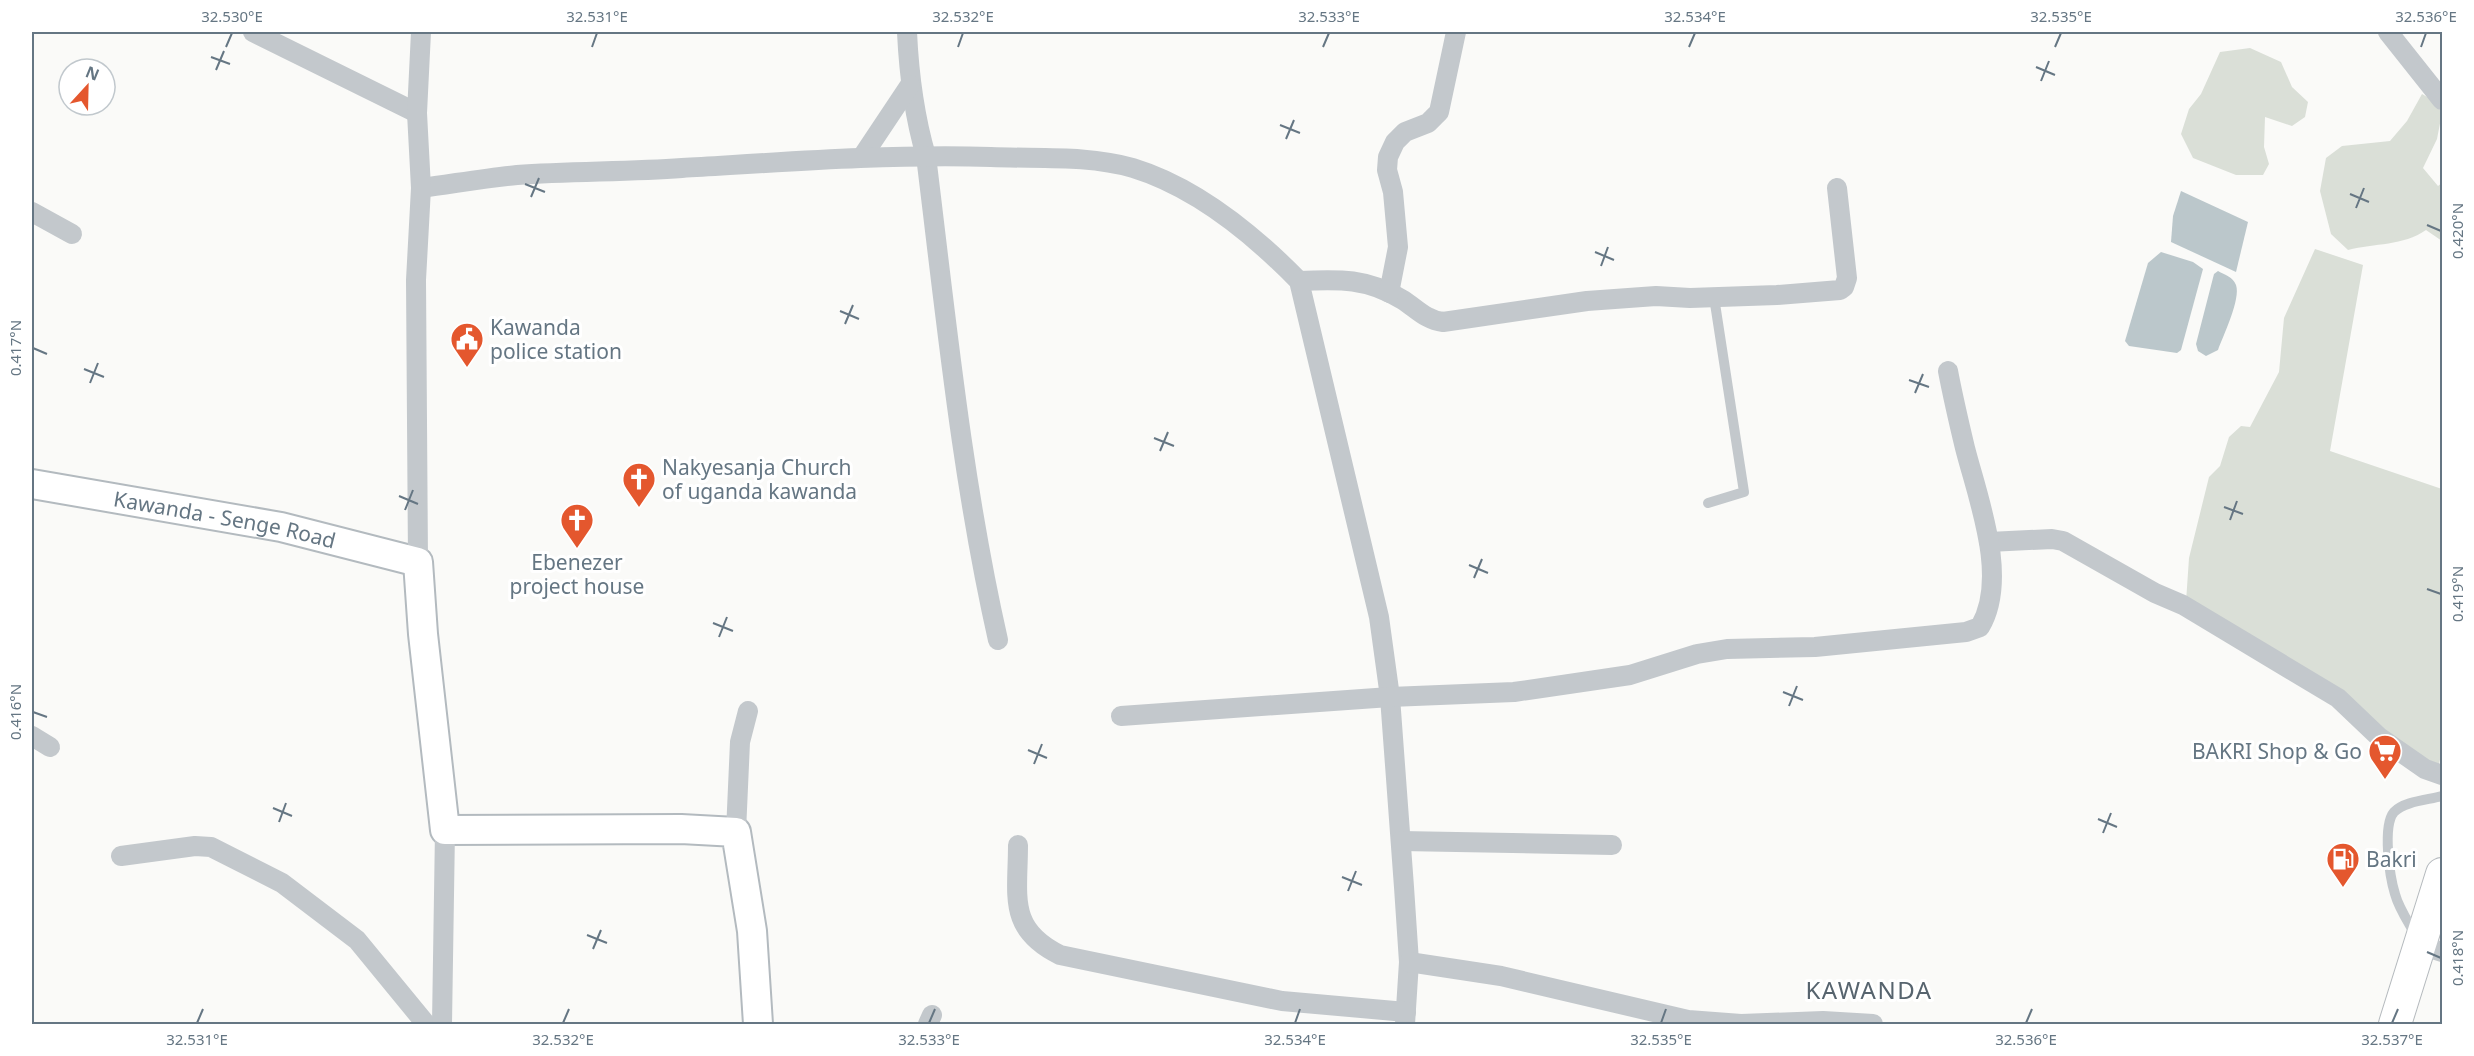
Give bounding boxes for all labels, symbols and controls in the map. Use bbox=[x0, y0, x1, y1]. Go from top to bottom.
text: 32.530°E bbox=[201, 6, 263, 26]
text: 32.531°E bbox=[566, 6, 628, 26]
text: 32.532°E bbox=[932, 6, 994, 26]
text: 32.533°E bbox=[1298, 6, 1360, 26]
text: 32.534°E bbox=[1664, 6, 1726, 26]
text: 32.535°E bbox=[2030, 6, 2092, 26]
text: 32.536°E bbox=[2395, 6, 2457, 26]
north arrow bbox=[57, 57, 117, 117]
text: N bbox=[82, 60, 103, 86]
text: 0.420°N bbox=[2447, 203, 2467, 259]
place label: Kawanda police station bbox=[490, 313, 622, 365]
text: 0.417°N bbox=[5, 320, 25, 376]
public building icon: Kawanda police station bbox=[449, 321, 485, 368]
place label: Nakyesanja Church of uganda kawanda bbox=[662, 453, 857, 505]
church icon: Nakyesanja Church of uganda kawanda bbox=[621, 461, 657, 508]
street label: Kawanda - Senge Road bbox=[112, 484, 339, 554]
church icon: Ebenezer project house bbox=[559, 502, 595, 549]
place label: Ebenezer project house bbox=[510, 548, 644, 600]
text: 0.419°N bbox=[2447, 566, 2467, 622]
text: 0.416°N bbox=[5, 684, 25, 740]
supermarket icon: BAKRI Shop & Go bbox=[2367, 733, 2403, 780]
place label: BAKRI Shop & Go bbox=[2192, 737, 2362, 765]
fuel station icon: Bakri bbox=[2325, 841, 2361, 888]
place label: Bakri bbox=[2366, 845, 2417, 873]
text: 0.418°N bbox=[2447, 930, 2467, 986]
district label: KAWANDA bbox=[1805, 973, 1933, 1006]
text: 32.531°E bbox=[166, 1029, 228, 1049]
text: 32.532°E bbox=[532, 1029, 594, 1049]
text: 32.533°E bbox=[898, 1029, 960, 1049]
text: 32.534°E bbox=[1264, 1029, 1326, 1049]
text: 32.535°E bbox=[1630, 1029, 1692, 1049]
text: 32.536°E bbox=[1995, 1029, 2057, 1049]
text: 32.537°E bbox=[2361, 1029, 2423, 1049]

